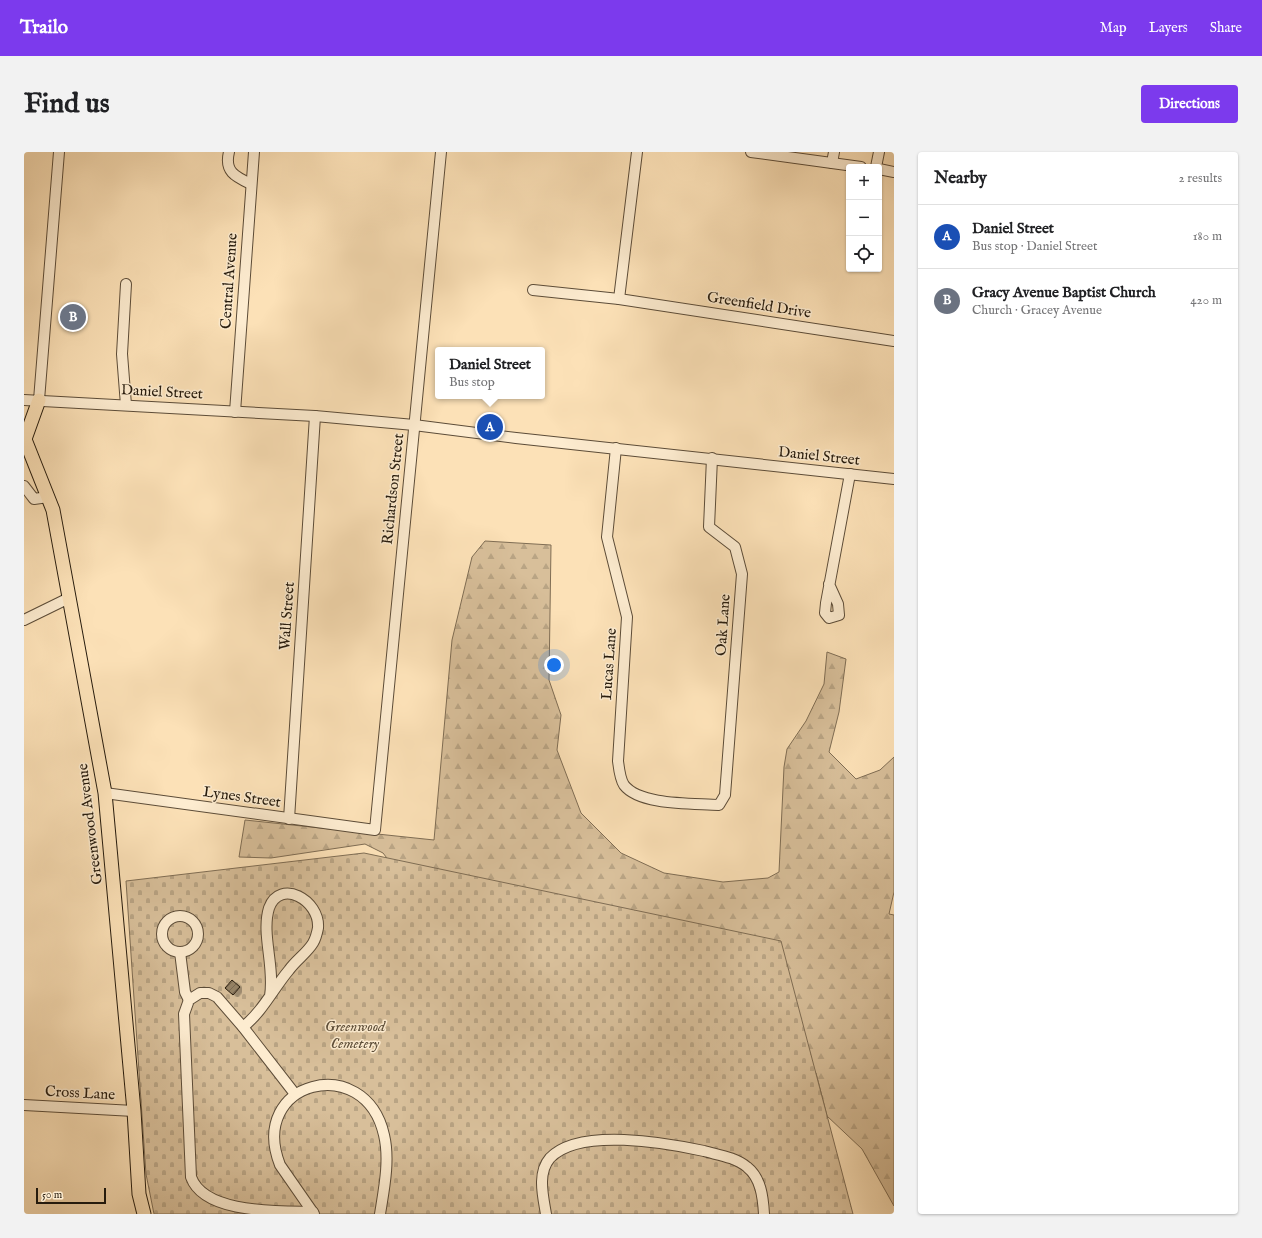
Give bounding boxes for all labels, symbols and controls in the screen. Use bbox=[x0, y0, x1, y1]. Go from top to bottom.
text: Trailo bbox=[20, 16, 68, 40]
text: Map bbox=[1100, 19, 1127, 37]
text: Layers bbox=[1149, 19, 1188, 37]
text: Share bbox=[1210, 19, 1242, 37]
button: Directions bbox=[1141, 85, 1238, 123]
text: Find us bbox=[24, 87, 110, 122]
map controls bbox=[846, 164, 882, 272]
button: + bbox=[846, 164, 882, 200]
text: Nearby bbox=[934, 168, 987, 189]
text: 2 results bbox=[1178, 170, 1222, 187]
button: − bbox=[846, 200, 882, 236]
text: Daniel Street bbox=[972, 219, 1054, 238]
text: A bbox=[943, 228, 951, 245]
text: 180 m bbox=[1193, 228, 1222, 245]
street label: Central Avenue bbox=[216, 232, 242, 330]
button: locate bbox=[846, 236, 882, 272]
text: Bus stop · Daniel Street bbox=[972, 238, 1097, 255]
text: Gracy Avenue Baptist Church bbox=[972, 283, 1156, 302]
street label: Greenfield Drive bbox=[706, 287, 812, 323]
text: B bbox=[943, 292, 951, 309]
text: 420 m bbox=[1190, 292, 1222, 309]
pin: B bbox=[60, 302, 86, 332]
text: Church · Gracey Avenue bbox=[972, 302, 1102, 319]
popup bbox=[435, 347, 545, 399]
text: Daniel Street bbox=[449, 355, 531, 374]
text: Bus stop bbox=[449, 374, 495, 391]
street label: Daniel Street bbox=[121, 380, 203, 404]
pin: A bbox=[477, 412, 503, 442]
street label: Richardson Street bbox=[378, 433, 408, 545]
street label: Daniel Street bbox=[777, 442, 861, 470]
street label: Wall Street bbox=[275, 581, 299, 651]
street label: Oak Lane bbox=[711, 593, 735, 657]
street label: Lucas Lane bbox=[597, 627, 621, 701]
your location bbox=[544, 655, 564, 675]
street label: Greenwood Avenue bbox=[73, 762, 107, 886]
street label: Lynes Street bbox=[202, 782, 282, 812]
park label: Greenwood Cemetery bbox=[325, 1017, 386, 1053]
street label: Cross Lane bbox=[44, 1082, 116, 1104]
scale bar bbox=[36, 1186, 106, 1205]
text: 50 m bbox=[42, 1188, 62, 1202]

